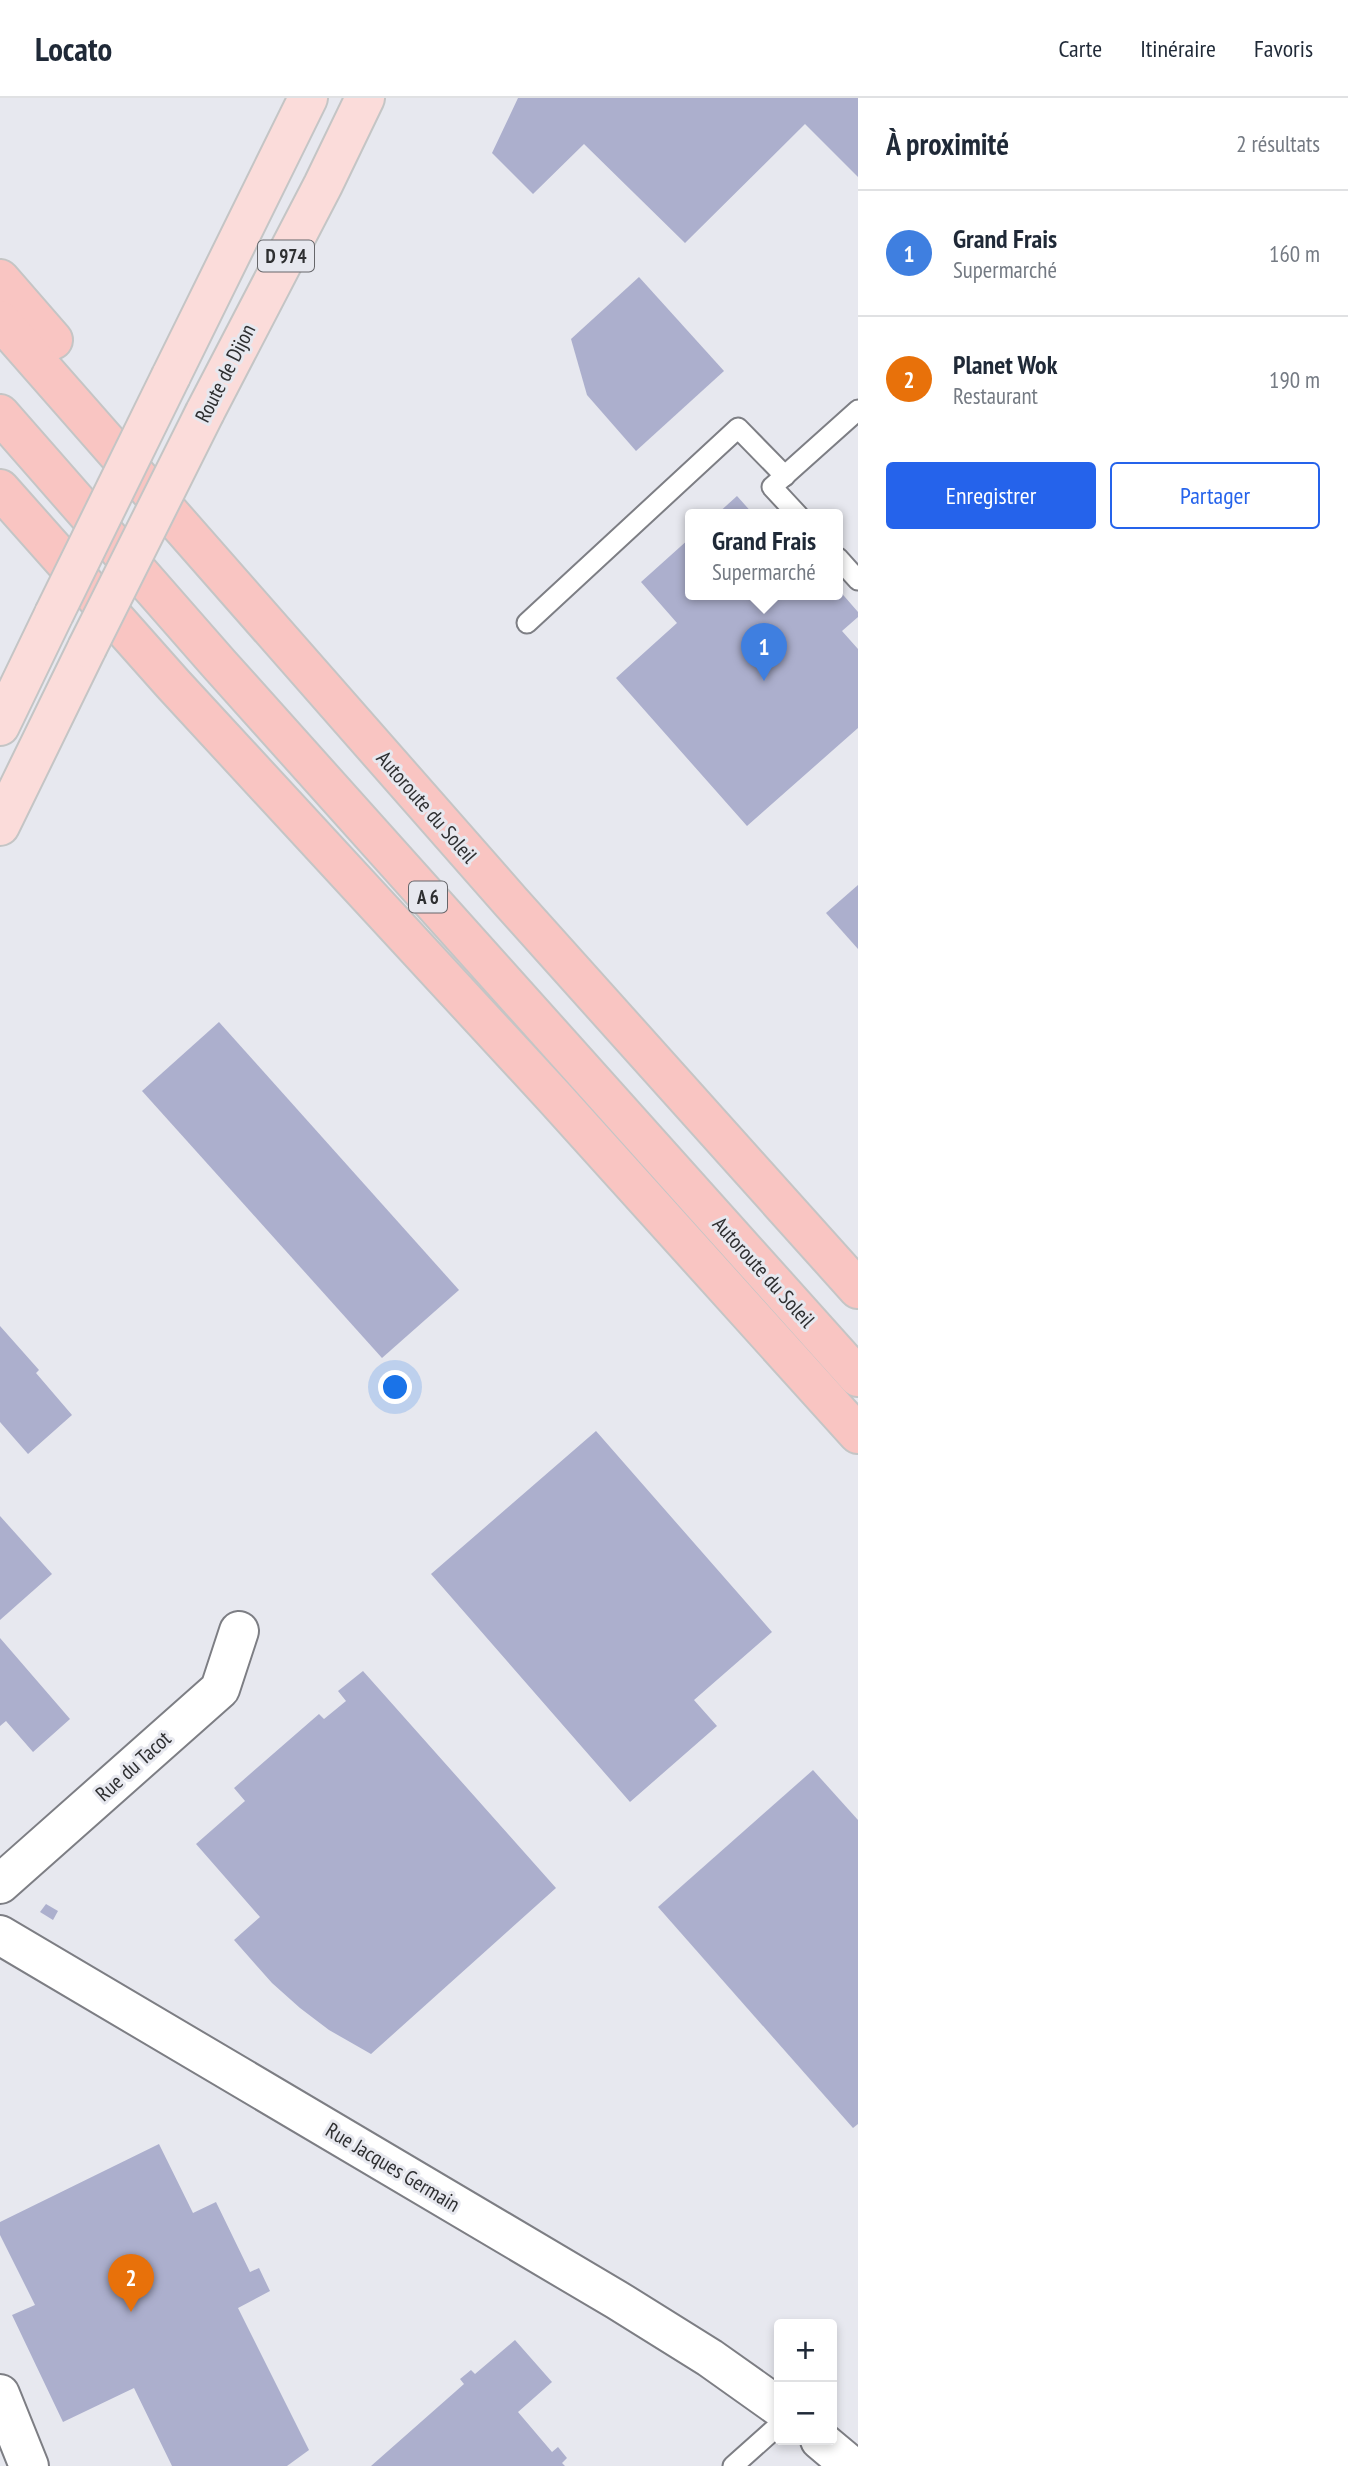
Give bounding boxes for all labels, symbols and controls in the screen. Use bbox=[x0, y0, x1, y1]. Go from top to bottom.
text: Locato bbox=[35, 27, 112, 70]
text: Carte bbox=[1058, 33, 1102, 64]
text: Itinéraire bbox=[1140, 33, 1216, 64]
text: Favoris bbox=[1254, 33, 1313, 64]
text: À proximité bbox=[886, 124, 1009, 163]
text: 2 résultats bbox=[1236, 129, 1320, 158]
text: Grand Frais bbox=[953, 222, 1057, 255]
text: 1 bbox=[904, 239, 915, 268]
text: 160 m bbox=[1269, 239, 1320, 268]
road number: D 974 bbox=[258, 240, 314, 272]
text: Supermarché bbox=[953, 255, 1057, 284]
street label: Route de Dijon bbox=[189, 319, 261, 427]
text: Planet Wok bbox=[953, 348, 1057, 381]
text: 2 bbox=[904, 365, 915, 394]
text: 190 m bbox=[1269, 365, 1320, 394]
text: Restaurant bbox=[953, 381, 1038, 410]
button: Enregistrer bbox=[886, 462, 1096, 529]
button: Partager bbox=[1110, 462, 1320, 529]
popup bbox=[685, 509, 843, 600]
text: Grand Frais bbox=[712, 524, 816, 557]
text: Supermarché bbox=[712, 557, 816, 586]
pin: 1 bbox=[741, 623, 787, 681]
street label: Autoroute du Soleil bbox=[371, 745, 483, 869]
road number: A 6 bbox=[409, 882, 447, 912]
street label: Autoroute du Soleil bbox=[707, 1211, 821, 1333]
your location bbox=[378, 1370, 412, 1404]
street label: Rue du Tacot bbox=[90, 1725, 177, 1807]
street label: Rue Jacques Germain bbox=[321, 2116, 465, 2218]
pin: 2 bbox=[108, 2254, 154, 2312]
map controls bbox=[774, 2319, 837, 2445]
button: + bbox=[774, 2319, 837, 2382]
button: − bbox=[774, 2382, 837, 2445]

